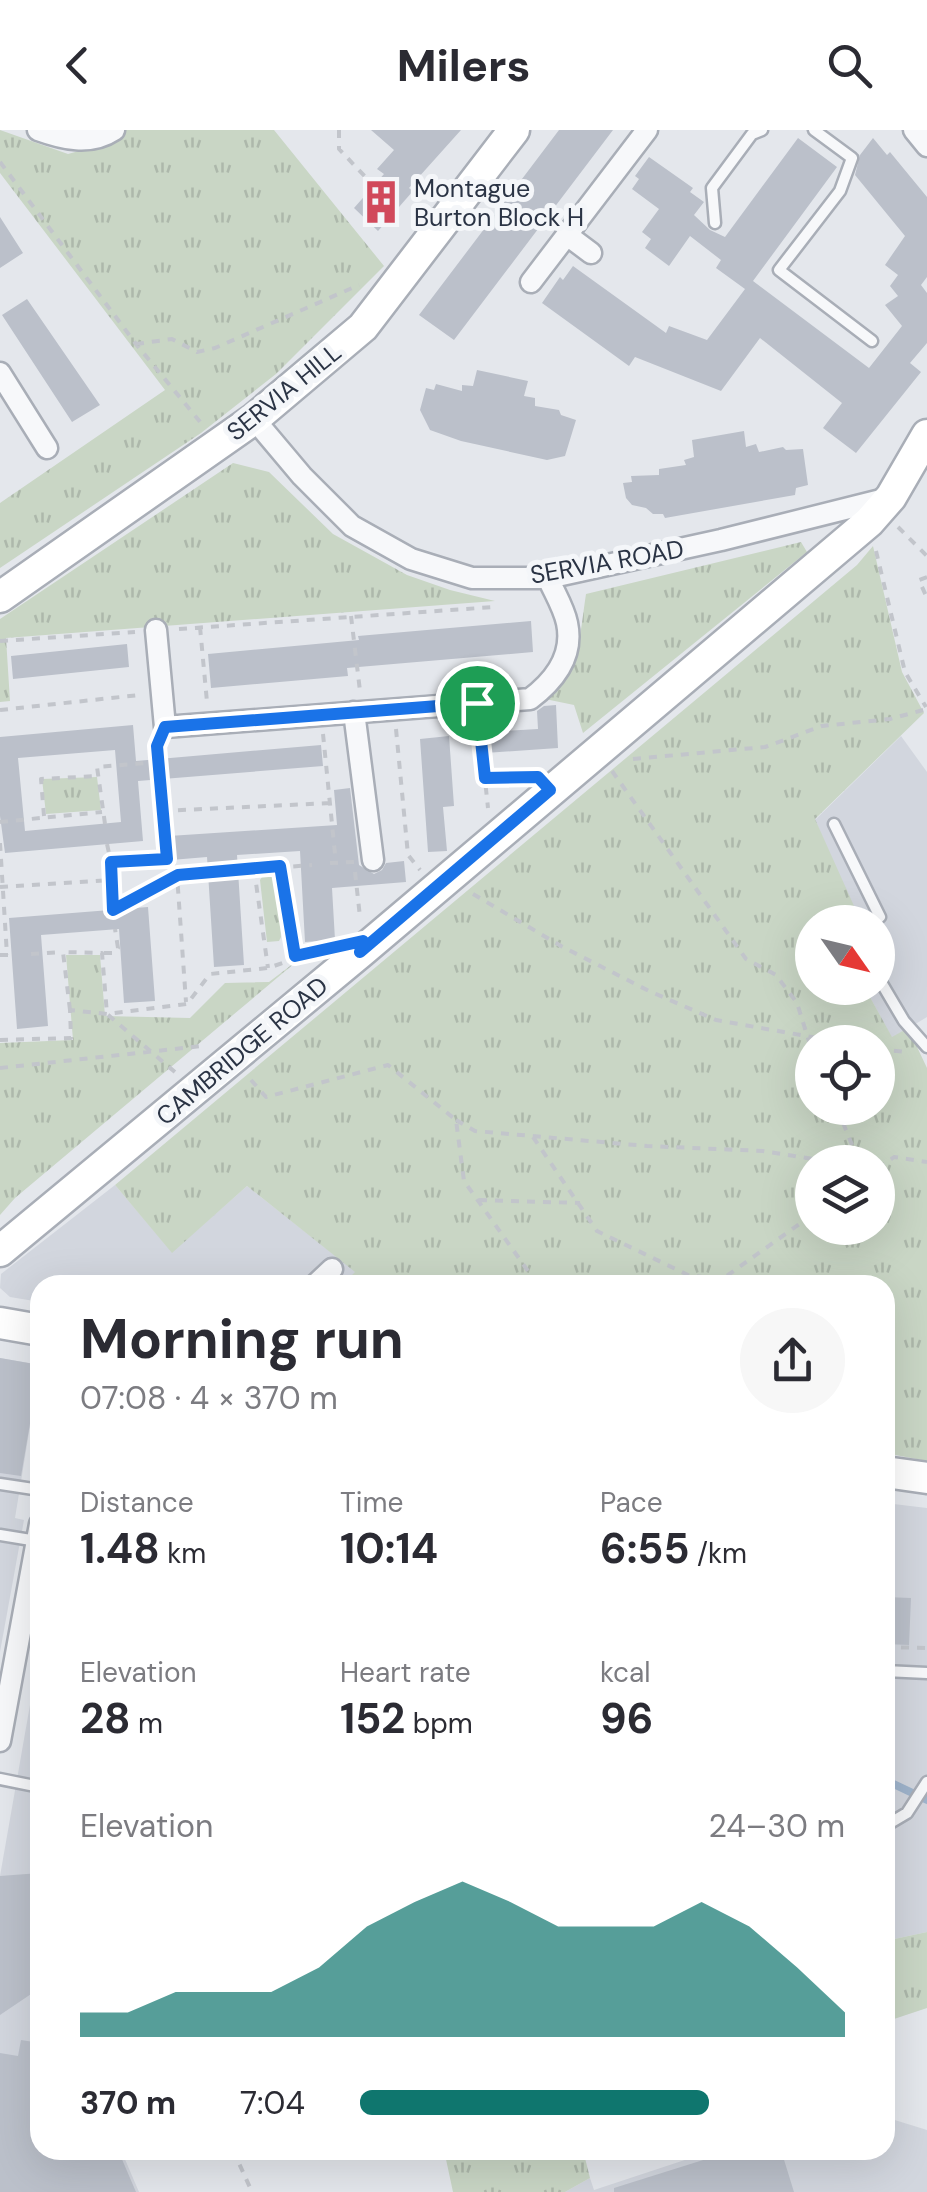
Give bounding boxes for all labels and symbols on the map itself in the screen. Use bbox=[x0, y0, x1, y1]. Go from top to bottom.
place label: Montague Burton Block H bbox=[414, 172, 584, 234]
building icon: Montague Burton Block H bbox=[357, 178, 405, 226]
street label: SERVIA HILL bbox=[220, 336, 348, 448]
street label: SERVIA ROAD bbox=[528, 532, 686, 592]
pin bbox=[435, 661, 520, 746]
north arrow bbox=[795, 905, 895, 1005]
street label: CAMBRIDGE ROAD bbox=[149, 969, 335, 1133]

